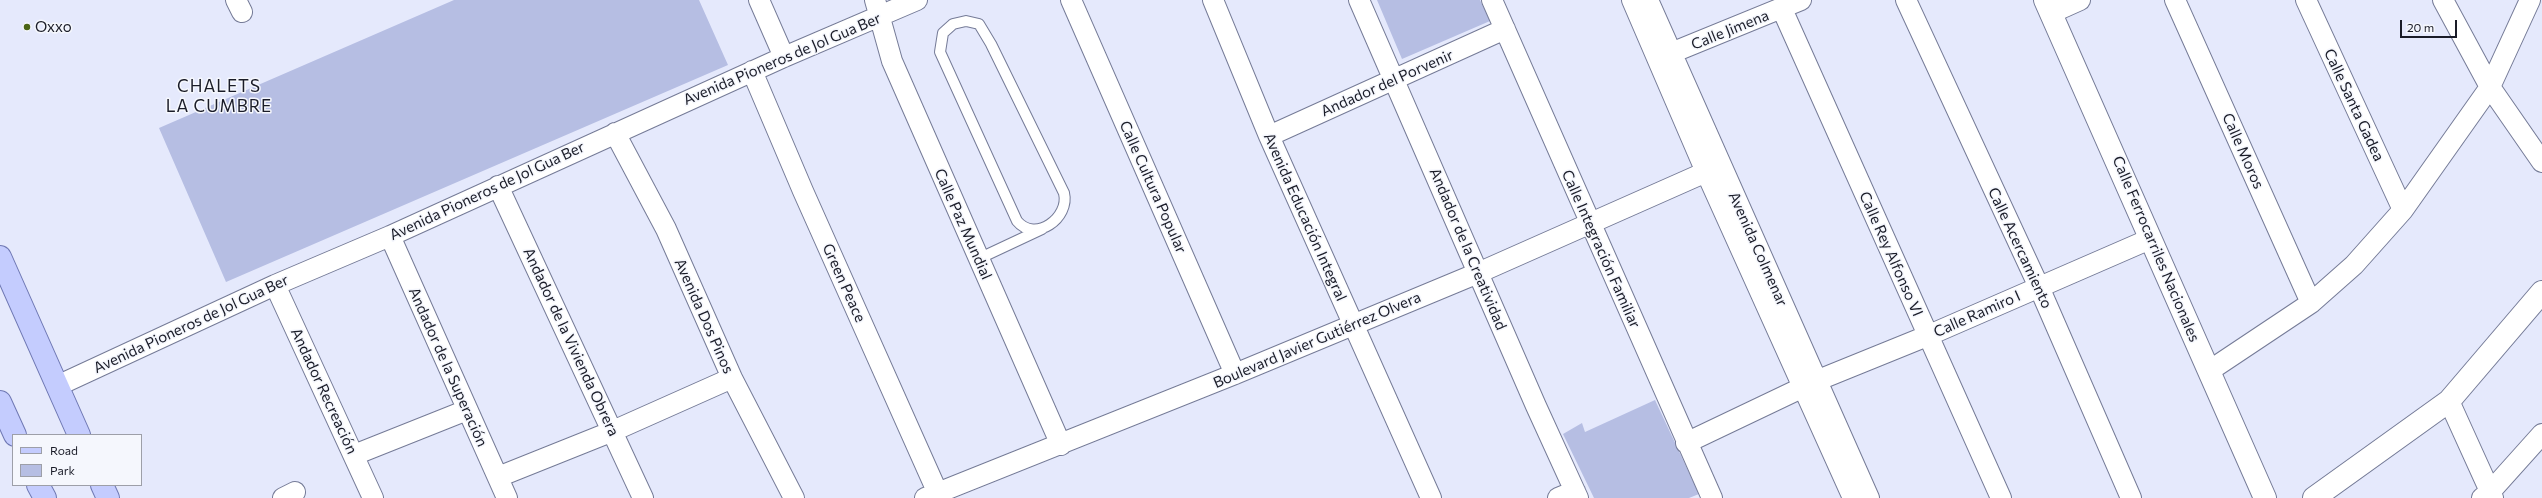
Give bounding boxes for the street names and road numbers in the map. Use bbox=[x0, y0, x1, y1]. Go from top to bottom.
street label: Calle Jimena bbox=[1689, 6, 1771, 54]
street label: Avenida Pioneros de Jol Gua Ber bbox=[680, 9, 884, 109]
street label: Andador del Porvenir bbox=[1318, 46, 1456, 120]
street label: Calle Santa Gadea bbox=[2320, 46, 2388, 164]
street label: Calle Moros bbox=[2218, 110, 2268, 192]
street label: Calle Cultura Popular bbox=[1116, 118, 1190, 256]
street label: Avenida Educación Integral bbox=[1260, 130, 1350, 304]
street label: Avenida Pioneros de Jol Gua Ber bbox=[387, 138, 587, 244]
street label: Calle Ferrocarriles Nacionales bbox=[2109, 153, 2203, 345]
street label: Andador de la Creatividad bbox=[1426, 165, 1510, 333]
street label: Calle Paz Mundial bbox=[930, 166, 996, 282]
street label: Calle Integración Familiar bbox=[1558, 167, 1644, 331]
street label: Calle Acercamiento bbox=[1984, 185, 2056, 311]
street label: Avenida Colmenar bbox=[1725, 189, 1791, 309]
street label: Calle Rey Alfonso VI bbox=[1855, 189, 1927, 319]
street label: Green Peace bbox=[819, 241, 869, 325]
street label: Andador de la Vivienda Obrera bbox=[519, 245, 623, 439]
street label: Avenida Dos Pinos bbox=[671, 256, 737, 376]
street label: Avenida Pioneros de Jol Gua Ber bbox=[91, 271, 291, 377]
street label: Andador de la Superación bbox=[405, 285, 491, 449]
street label: Calle Ramiro I bbox=[1931, 287, 2023, 341]
street label: Boulevard Javier Gutiérrez Olvera bbox=[1210, 288, 1424, 392]
street label: Andador Recreación bbox=[287, 325, 361, 457]

